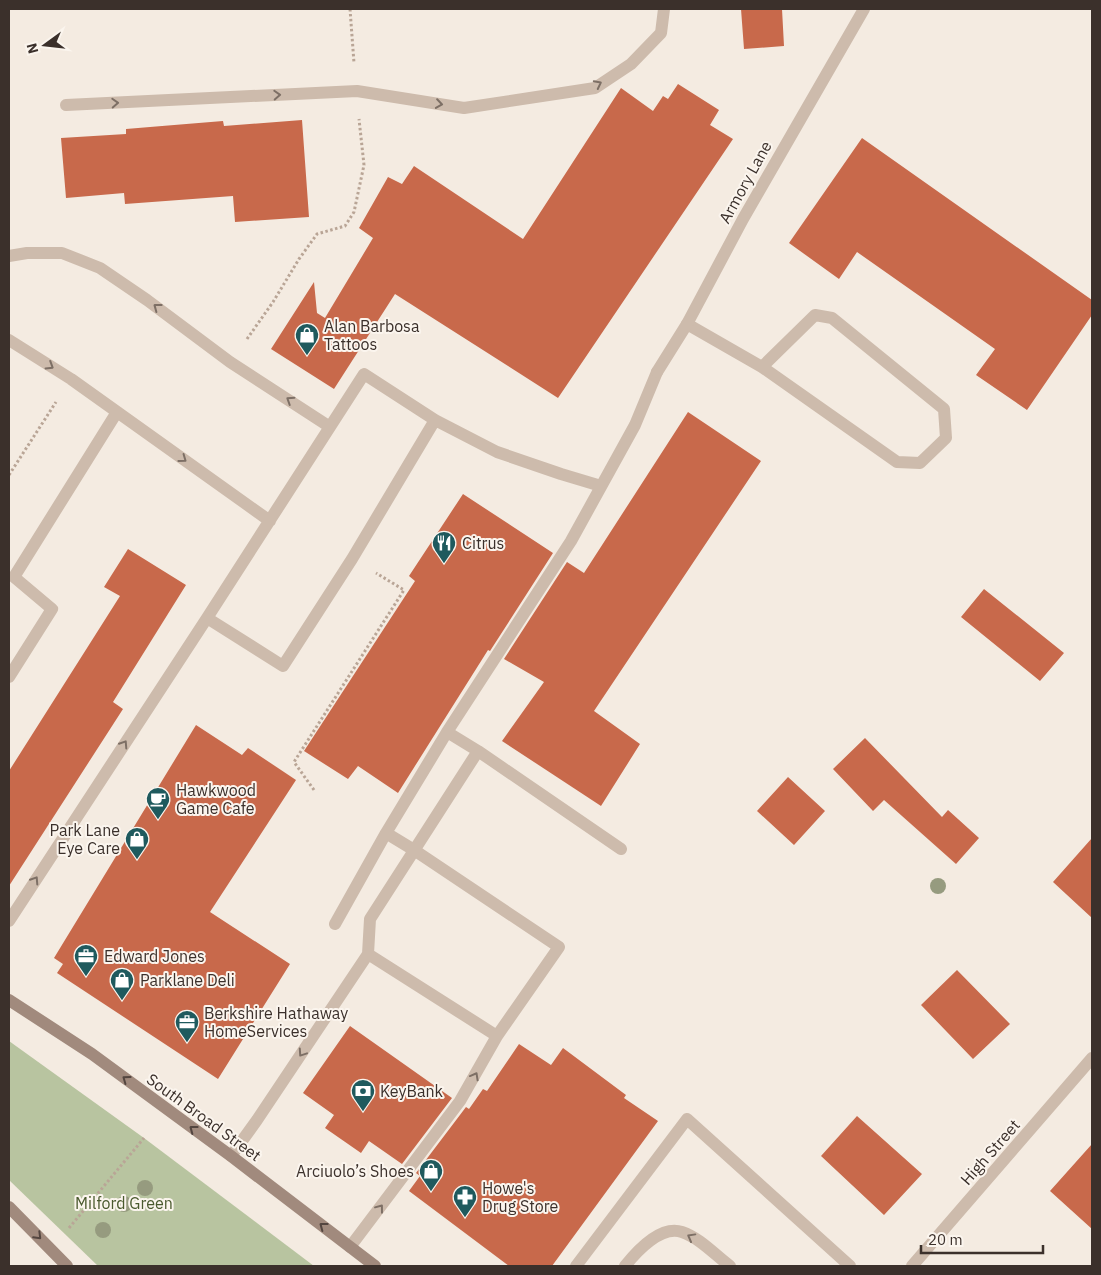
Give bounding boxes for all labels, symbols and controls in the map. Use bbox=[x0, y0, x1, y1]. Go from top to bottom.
north arrow bbox=[20, 20, 70, 70]
text: N bbox=[22, 41, 42, 56]
one-way arrow bbox=[593, 80, 602, 90]
one-way arrow bbox=[274, 89, 282, 100]
one-way arrow bbox=[111, 97, 119, 108]
one-way arrow bbox=[435, 98, 443, 109]
street label: Armory Lane bbox=[714, 137, 776, 227]
one-way arrow bbox=[153, 304, 163, 313]
place label: Alan Barbosa Tattoos bbox=[324, 316, 420, 354]
shop icon: Alan Barbosa Tattoos bbox=[294, 322, 320, 356]
one-way arrow bbox=[45, 360, 54, 370]
one-way arrow bbox=[286, 397, 295, 407]
one-way arrow bbox=[178, 453, 187, 462]
restaurant icon: Citrus bbox=[431, 530, 457, 564]
place label: Citrus bbox=[462, 533, 504, 553]
one-way arrow bbox=[118, 740, 128, 749]
place label: Hawkwood Game Cafe bbox=[176, 780, 256, 818]
cafe icon: Hawkwood Game Cafe bbox=[145, 786, 171, 820]
place label: Park Lane Eye Care bbox=[49, 820, 120, 858]
shop icon: Park Lane Eye Care bbox=[124, 826, 150, 860]
one-way arrow bbox=[29, 876, 39, 885]
office icon: Edward Jones bbox=[73, 943, 99, 977]
place label: Edward Jones bbox=[104, 946, 205, 966]
shop icon: Parklane Deli bbox=[109, 967, 135, 1001]
place label: Parklane Deli bbox=[140, 970, 235, 990]
place label: Berkshire Hathaway HomeServices bbox=[204, 1003, 348, 1041]
office icon: Berkshire Hathaway HomeServices bbox=[174, 1009, 200, 1043]
one-way arrow bbox=[299, 1047, 308, 1057]
street label: South Broad Street bbox=[143, 1069, 265, 1165]
one-way arrow bbox=[468, 1073, 478, 1082]
one-way arrow bbox=[122, 1076, 132, 1085]
bank icon: KeyBank bbox=[350, 1078, 376, 1112]
place label: KeyBank bbox=[380, 1081, 444, 1101]
street label: High Street bbox=[956, 1115, 1024, 1189]
one-way arrow bbox=[190, 1126, 199, 1134]
shop icon: Arciuolo’s Shoes bbox=[418, 1158, 444, 1192]
place label: Arciuolo’s Shoes bbox=[296, 1161, 414, 1181]
place label: Howe's Drug Store bbox=[482, 1178, 559, 1216]
pharmacy icon: Howe's Drug Store bbox=[452, 1184, 478, 1218]
park label: Milford Green bbox=[75, 1193, 173, 1213]
one-way arrow bbox=[374, 1204, 383, 1214]
scale bar bbox=[921, 1222, 1044, 1254]
one-way arrow bbox=[319, 1223, 329, 1232]
text: 20 m bbox=[928, 1230, 963, 1249]
one-way arrow bbox=[32, 1231, 41, 1240]
one-way arrow bbox=[688, 1233, 697, 1243]

